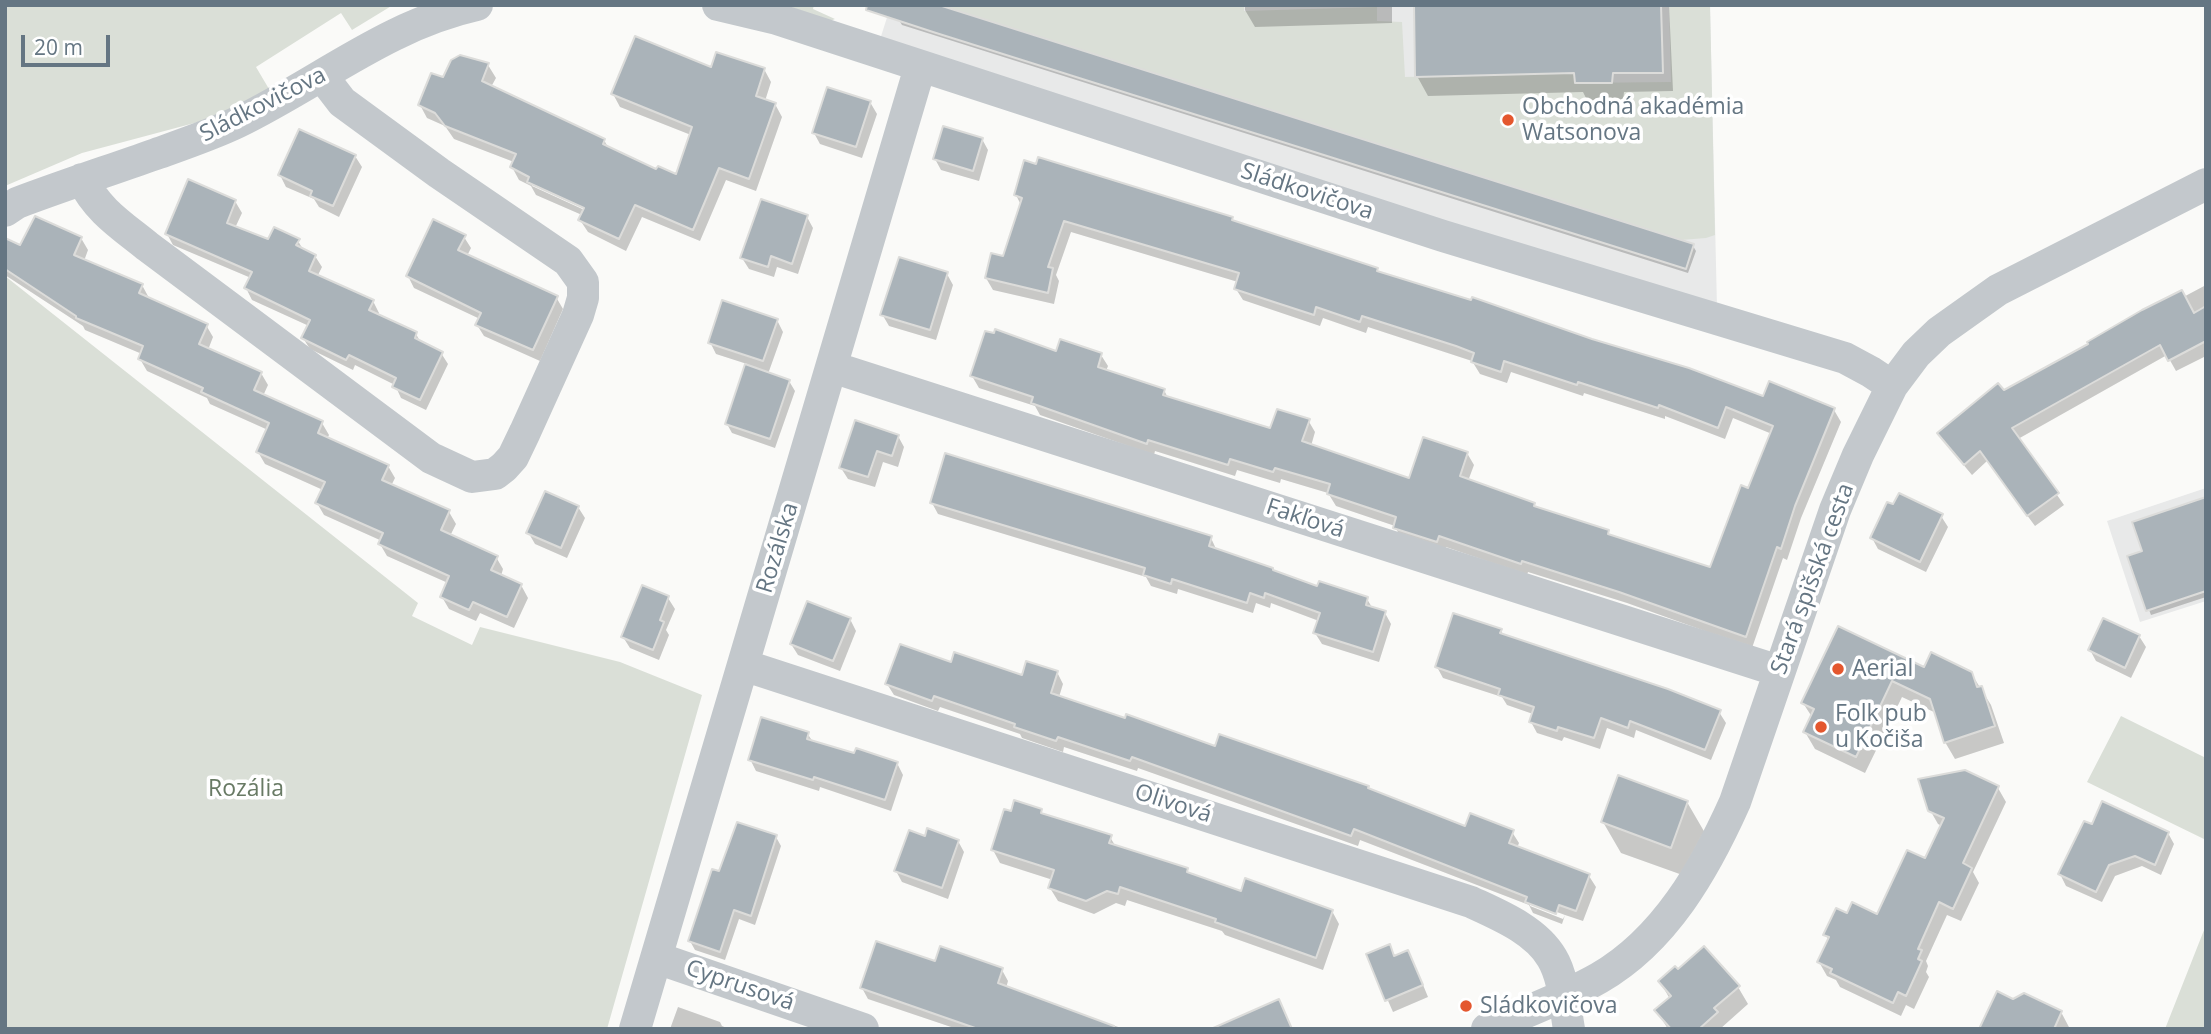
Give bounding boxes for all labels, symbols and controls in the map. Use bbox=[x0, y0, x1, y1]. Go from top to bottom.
scale bar bbox=[24, 21, 114, 65]
text: 20 m bbox=[34, 33, 83, 61]
street label: Sládkovičova bbox=[195, 61, 331, 149]
place label: Obchodná akadémia Watsonova bbox=[1522, 93, 1744, 147]
marker: Obchodná akadémia Watsonova bbox=[1500, 112, 1516, 128]
street label: Sládkovičova bbox=[1237, 158, 1377, 226]
street label: Stará spišská cesta bbox=[1766, 480, 1860, 678]
street label: Fakľová bbox=[1262, 493, 1348, 545]
street label: Rozálska bbox=[751, 499, 805, 597]
place label: Aerial bbox=[1852, 655, 1913, 683]
marker: Aerial bbox=[1830, 661, 1846, 677]
place label: Folk pub u Kočiša bbox=[1835, 700, 1927, 754]
marker: Folk pub u Kočiša bbox=[1813, 719, 1829, 735]
park label: Rozália bbox=[208, 775, 284, 803]
street label: Olivová bbox=[1131, 779, 1215, 829]
street label: Cyprusová bbox=[682, 955, 798, 1017]
place label: Sládkovičova bbox=[1480, 992, 1618, 1020]
marker: Sládkovičova bbox=[1458, 998, 1474, 1014]

